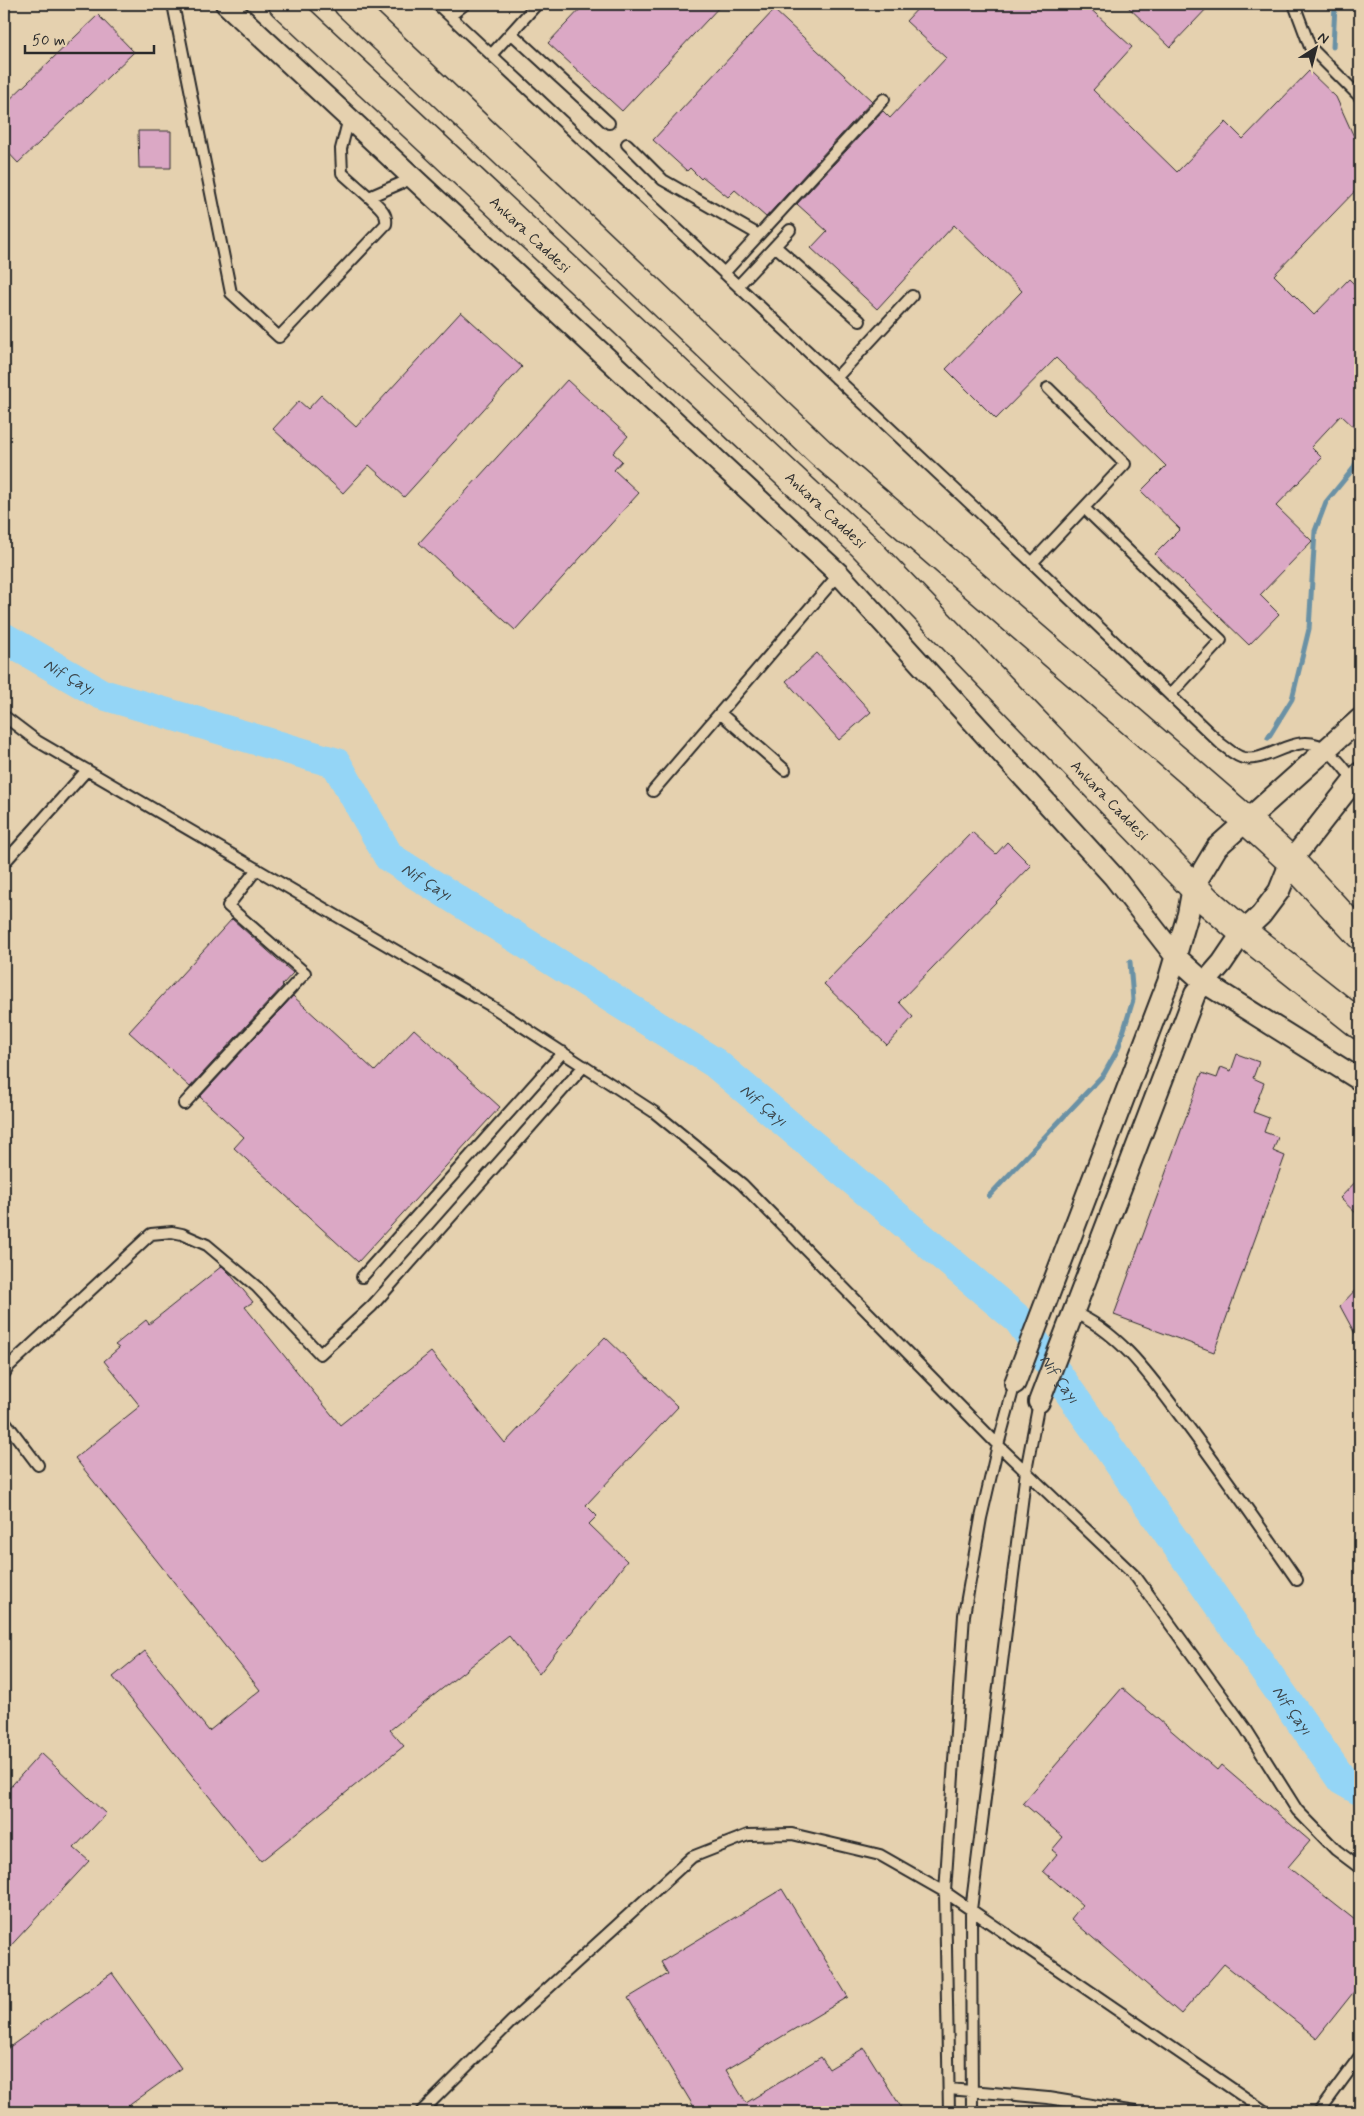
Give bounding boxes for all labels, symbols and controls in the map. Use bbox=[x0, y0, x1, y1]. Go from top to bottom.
scale bar bbox=[25, 22, 154, 54]
north arrow bbox=[1292, 22, 1342, 72]
text: N bbox=[1314, 28, 1332, 48]
text: 50 m bbox=[32, 31, 66, 51]
street label: Ankara Caddesi bbox=[485, 193, 574, 278]
street label: Ankara Caddesi bbox=[780, 468, 870, 553]
water label: Nif Çayı bbox=[40, 654, 99, 701]
street label: Ankara Caddesi bbox=[1066, 757, 1152, 845]
water label: Nif Çayı bbox=[397, 859, 456, 906]
water label: Nif Çayı bbox=[735, 1080, 792, 1132]
water label: Nif Çayı bbox=[1034, 1351, 1084, 1409]
water label: Nif Çayı bbox=[1267, 1682, 1317, 1740]

